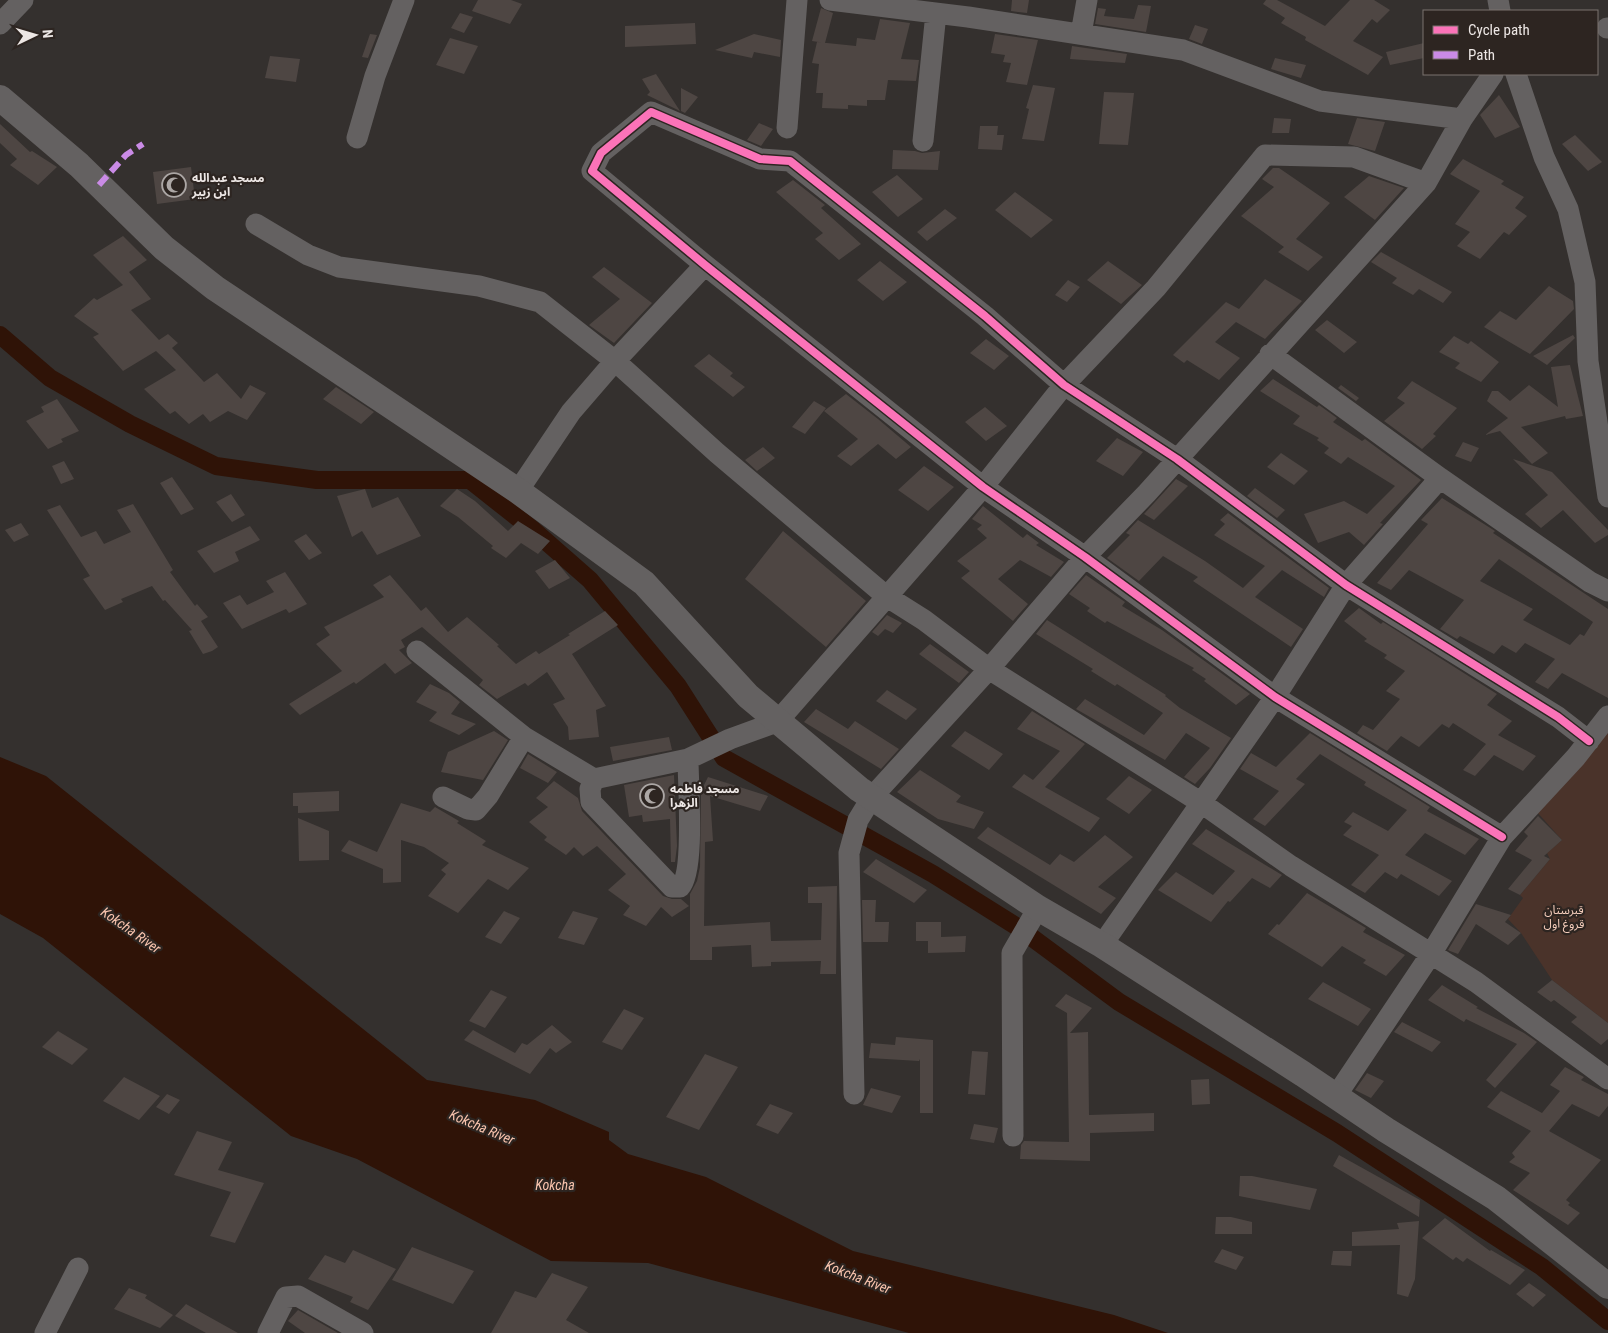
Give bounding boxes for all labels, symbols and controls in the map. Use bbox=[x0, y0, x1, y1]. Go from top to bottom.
north arrow bbox=[10, 10, 60, 60]
legend bbox=[1423, 10, 1598, 75]
text: Cycle path bbox=[1468, 21, 1530, 39]
text: N bbox=[40, 29, 56, 39]
text: Path bbox=[1468, 46, 1495, 64]
place label: مسجد عبدالله ابن زبیر bbox=[191, 171, 264, 199]
mosque icon: مسجد عبدالله ابن زبیر bbox=[161, 172, 187, 198]
place label: مسجد فاطمه الزهرا bbox=[670, 782, 740, 810]
mosque icon: مسجد فاطمه الزهرا bbox=[639, 783, 665, 809]
park label: قبرستان قروغ اول bbox=[1544, 903, 1584, 933]
water label: Kokcha River bbox=[98, 904, 165, 957]
water label: Kokcha River bbox=[447, 1106, 518, 1148]
water label: Kokcha bbox=[535, 1177, 575, 1193]
water label: Kokcha River bbox=[823, 1257, 894, 1297]

